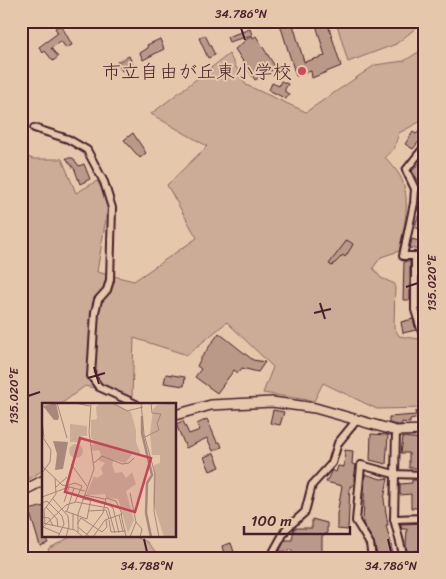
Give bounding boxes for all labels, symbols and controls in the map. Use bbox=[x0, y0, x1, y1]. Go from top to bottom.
text: 34.786°N bbox=[215, 3, 268, 25]
place label: 市立自由が丘東小学校 bbox=[102, 55, 292, 88]
marker: 市立自由が丘東小学校 bbox=[296, 65, 308, 77]
text: 135.020°E bbox=[421, 253, 443, 311]
text: 135.020°E bbox=[3, 366, 25, 424]
inset map bbox=[42, 403, 176, 536]
scale bar bbox=[244, 504, 350, 536]
text: 100 m bbox=[251, 508, 292, 534]
text: 34.788°N bbox=[121, 555, 174, 577]
text: 34.786°N bbox=[365, 555, 418, 577]

